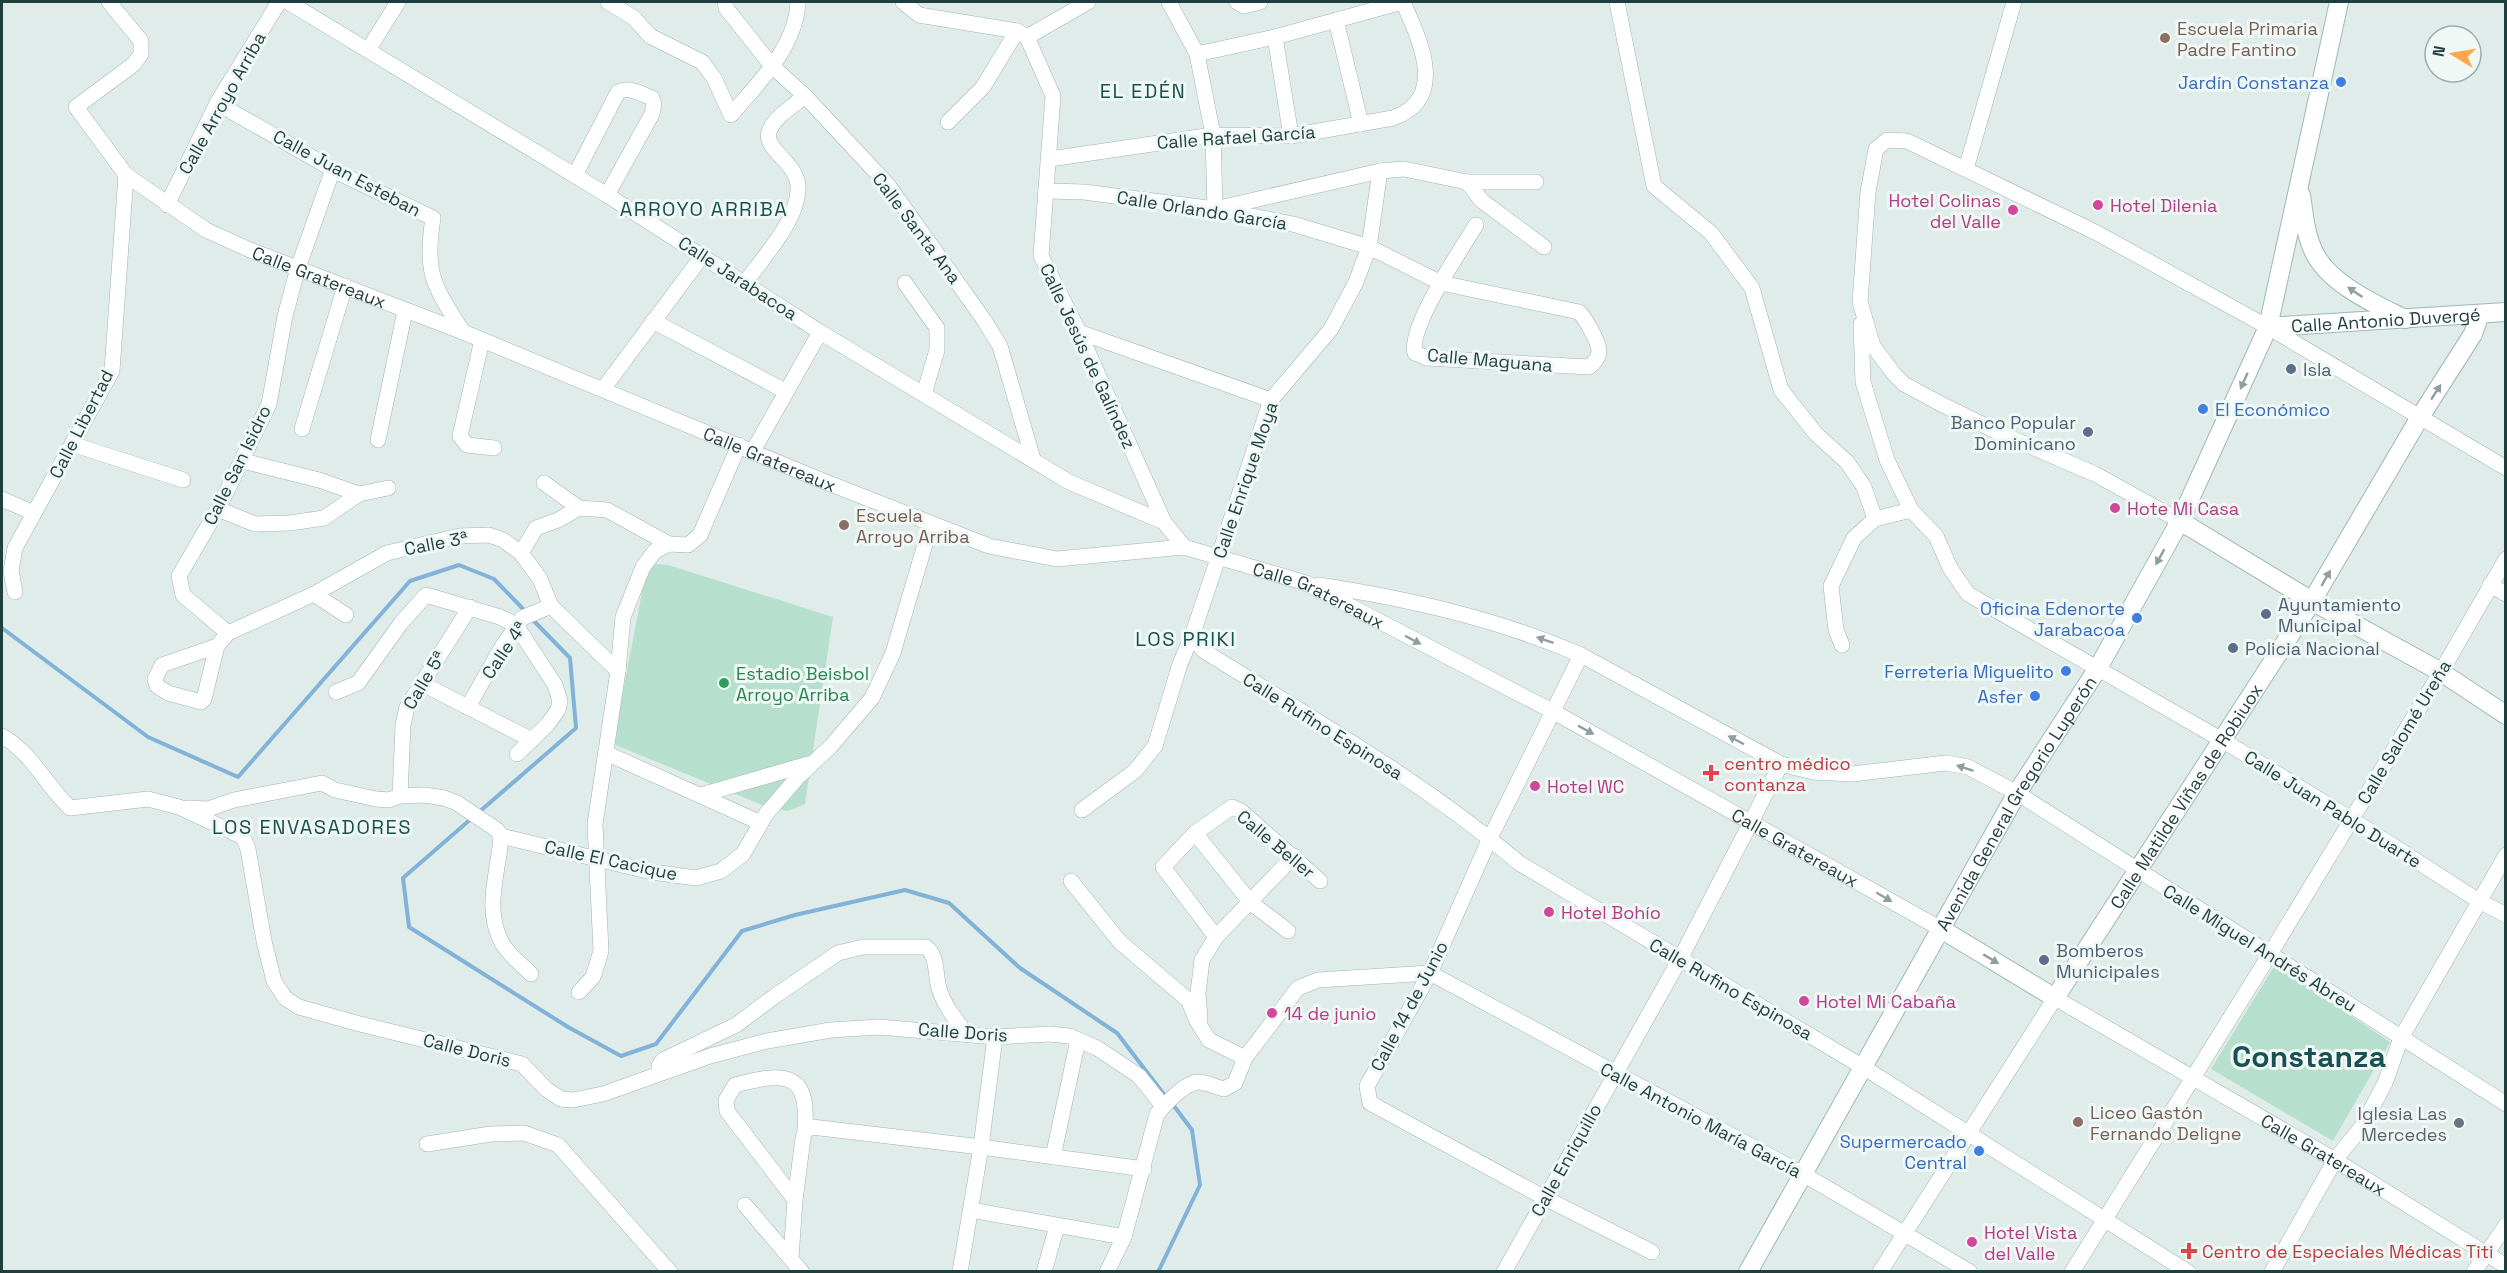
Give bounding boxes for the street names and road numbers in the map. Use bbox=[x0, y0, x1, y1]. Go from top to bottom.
street label: Calle Arroyo Arriba bbox=[173, 28, 271, 178]
street label: Calle Rafael García bbox=[1156, 120, 1316, 154]
street label: Calle Juan Esteban bbox=[269, 124, 425, 222]
street label: Calle Santa Ana bbox=[868, 168, 966, 288]
street label: Calle Orlando García bbox=[1115, 185, 1289, 235]
street label: Calle Jarabacoa bbox=[674, 231, 802, 325]
street label: Calle Gratereaux bbox=[249, 240, 390, 313]
street label: Calle Jesús de Galíndez bbox=[1035, 260, 1141, 452]
street label: Calle Antonio Duvergé bbox=[2290, 302, 2481, 337]
street label: Calle Maguana bbox=[1426, 343, 1554, 377]
street label: Calle Libertad bbox=[44, 366, 118, 482]
street label: Calle Enrique Moya bbox=[1207, 399, 1283, 561]
street label: Calle San Isidro bbox=[198, 401, 276, 529]
street label: Calle Gratereaux bbox=[700, 421, 840, 497]
street label: Calle 3ª bbox=[402, 525, 470, 560]
street label: Calle Gratereaux bbox=[1250, 556, 1389, 633]
street label: Calle 4ª bbox=[476, 616, 532, 683]
street label: Calle 5ª bbox=[398, 646, 451, 714]
street label: Calle Salomé Ureña bbox=[2352, 656, 2456, 808]
street label: Calle Rufino Espinosa bbox=[1239, 667, 1407, 785]
street label: Avenida General Gregorio Luperón bbox=[1930, 671, 2101, 935]
street label: Calle Matilde Viñas de Robiuox bbox=[2104, 679, 2267, 913]
street label: Calle Juan Pablo Duarte bbox=[2240, 745, 2426, 873]
street label: Calle Gratereaux bbox=[1728, 803, 1863, 892]
street label: Calle Beller bbox=[1232, 805, 1320, 883]
street label: Calle El Cacique bbox=[542, 835, 680, 885]
street label: Calle Miguel Andrés Abreu bbox=[2159, 879, 2361, 1017]
street label: Calle Rufino Espinosa bbox=[1645, 933, 1817, 1045]
street label: Calle 14 de Junio bbox=[1365, 937, 1453, 1075]
street label: Calle Doris bbox=[917, 1017, 1009, 1047]
street label: Calle Doris bbox=[421, 1028, 513, 1072]
street label: Calle Antonio María García bbox=[1596, 1057, 1806, 1183]
street label: Calle Enriquillo bbox=[1526, 1100, 1606, 1220]
street label: Calle Gratereaux bbox=[2257, 1108, 2391, 1200]

